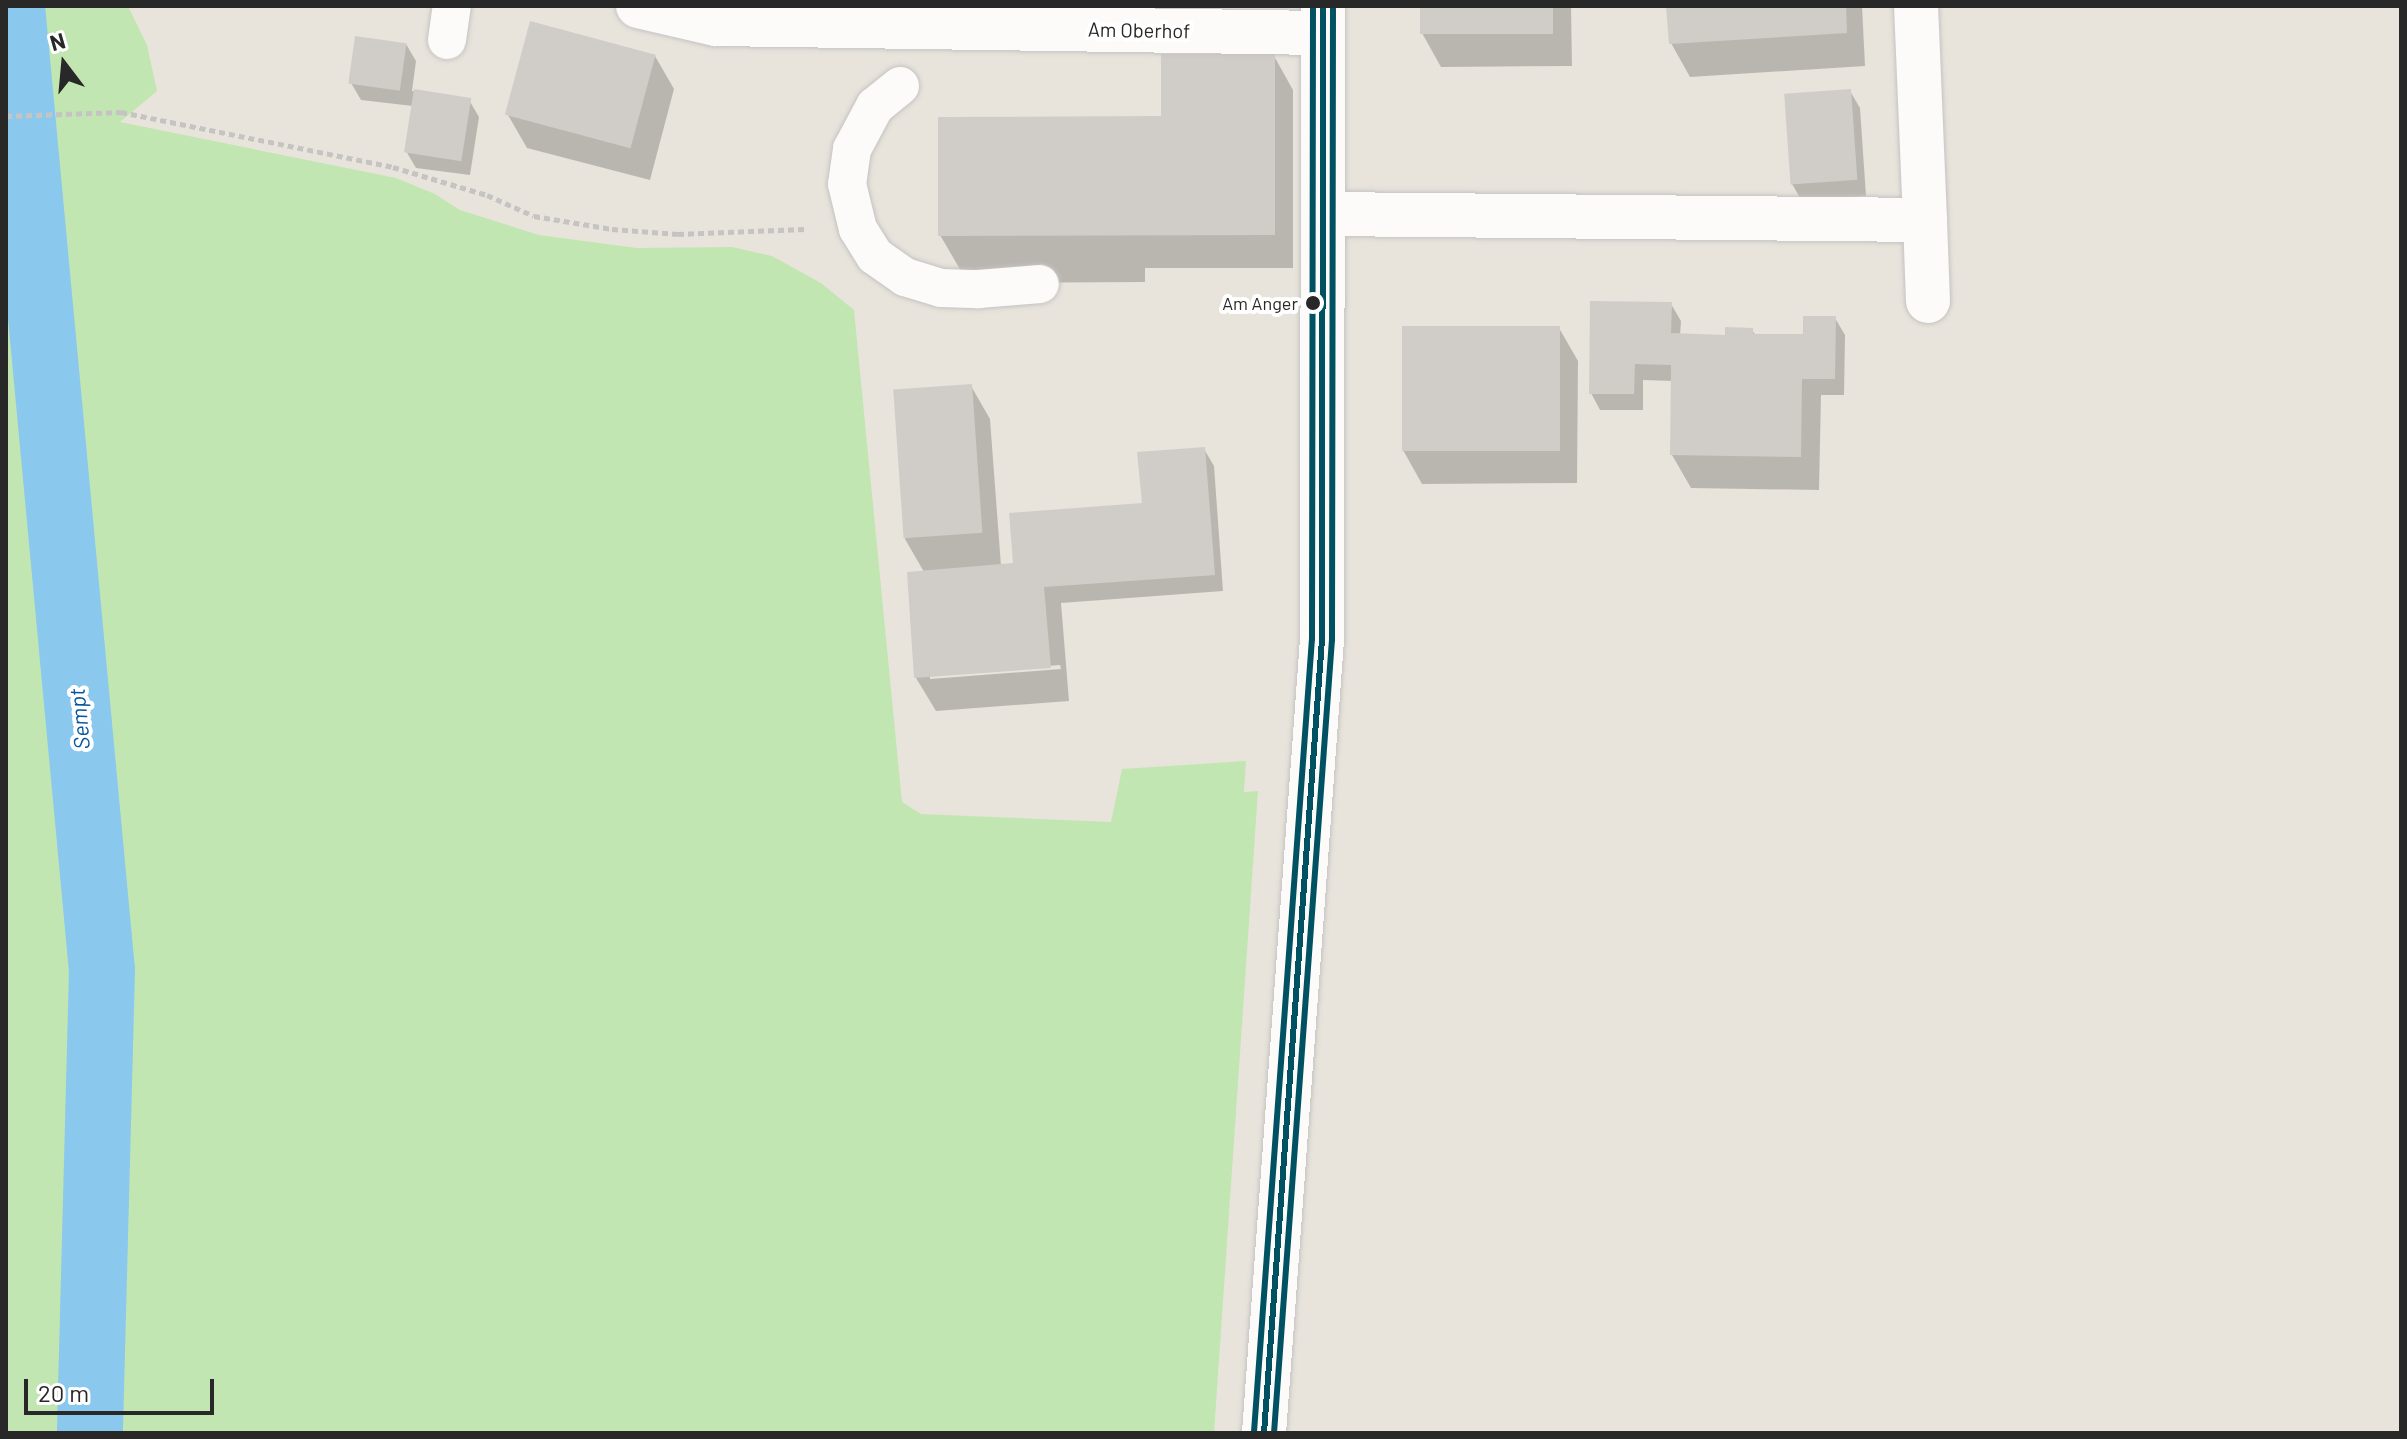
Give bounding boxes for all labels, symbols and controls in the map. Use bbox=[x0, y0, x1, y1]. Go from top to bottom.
street label: Am Oberhof bbox=[1088, 17, 1190, 43]
north arrow bbox=[24, 24, 104, 104]
text: N bbox=[47, 26, 68, 55]
place label: Am Anger bbox=[1222, 292, 1298, 314]
marker: Am Anger bbox=[1305, 295, 1321, 311]
water label: Sempt bbox=[63, 687, 95, 751]
scale bar bbox=[28, 1363, 218, 1413]
text: 20 m bbox=[38, 1378, 89, 1407]

